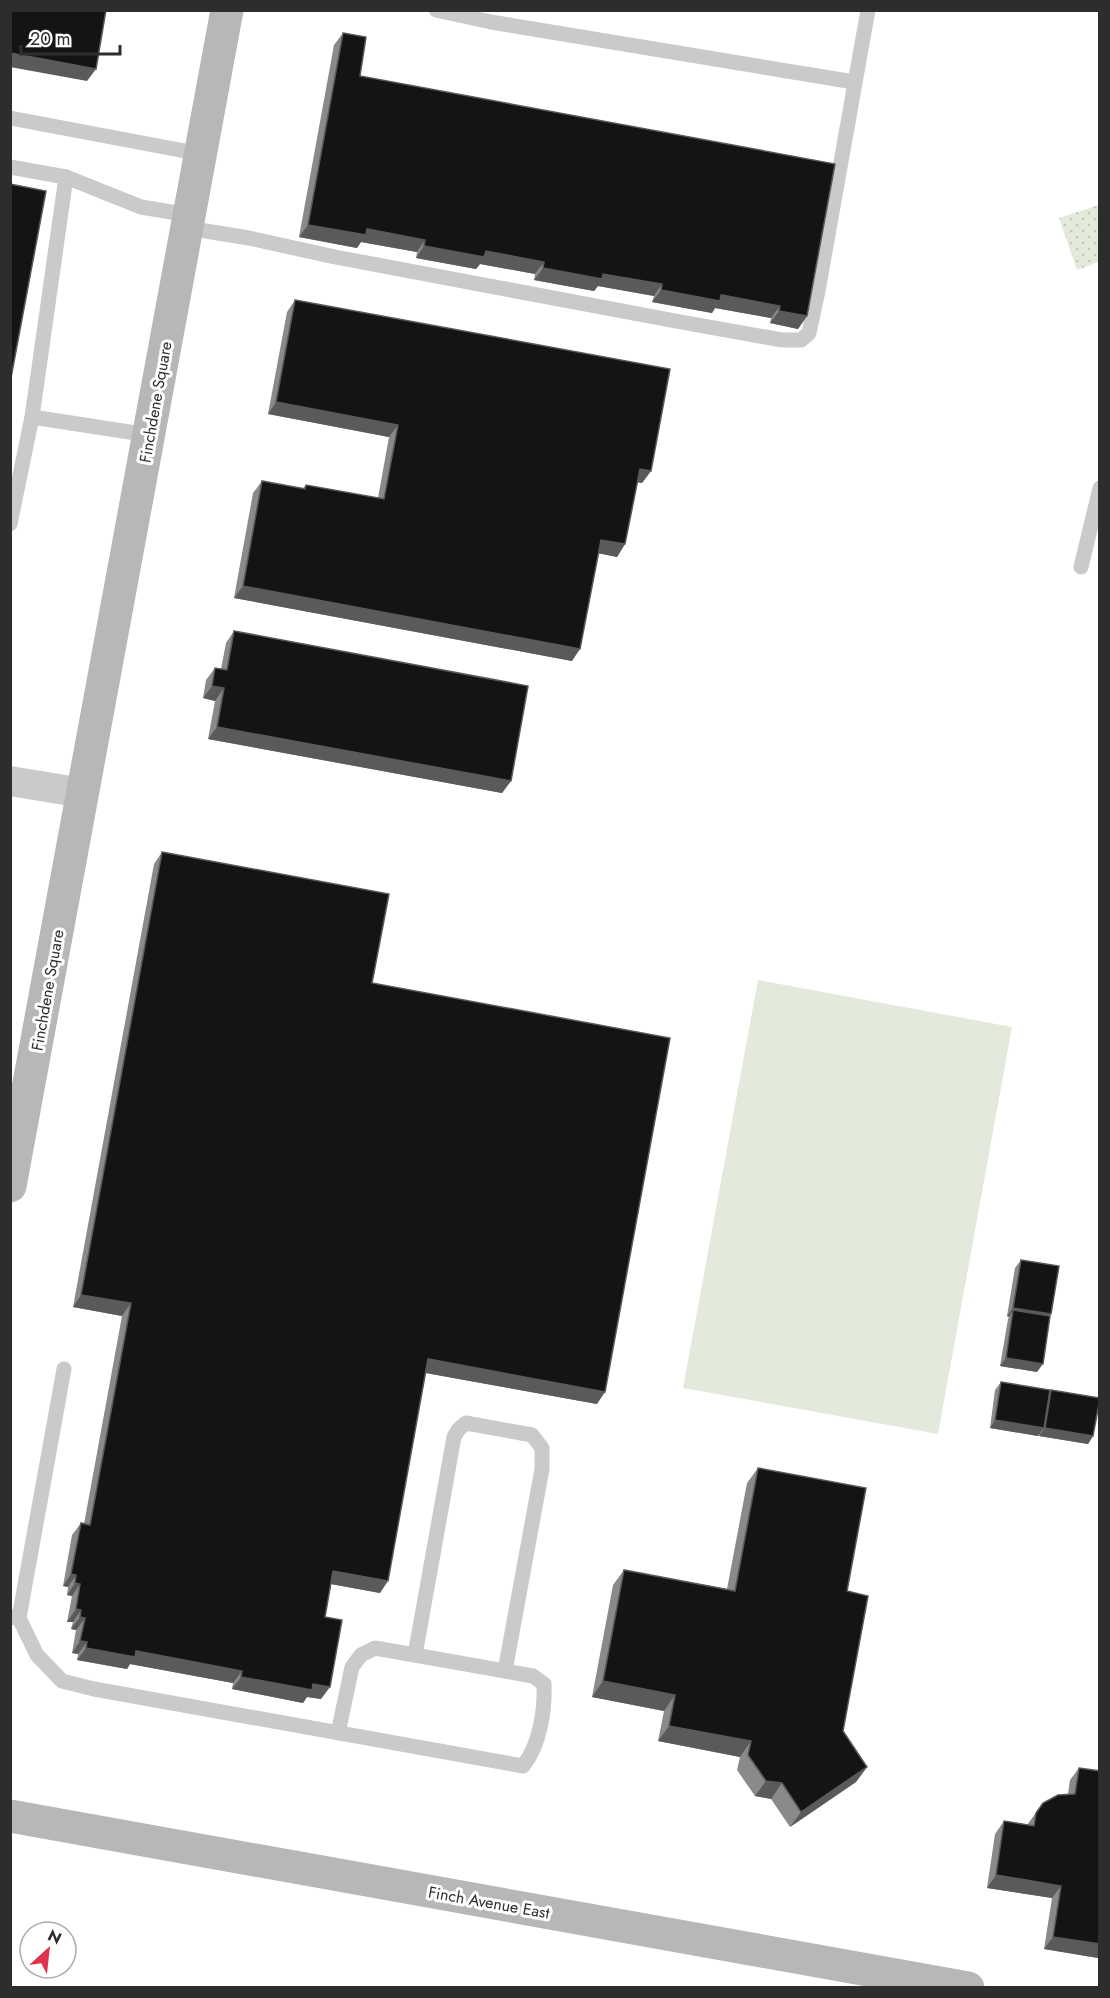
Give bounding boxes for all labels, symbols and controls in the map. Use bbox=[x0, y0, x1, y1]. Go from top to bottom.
scale bar bbox=[21, 18, 120, 56]
text: 20 m bbox=[30, 26, 70, 52]
street label: Finchdene Square bbox=[133, 340, 177, 465]
street label: Finchdene Square bbox=[25, 928, 69, 1053]
street label: Finch Avenue East bbox=[426, 1881, 552, 1925]
north arrow bbox=[18, 1920, 78, 1980]
text: N bbox=[44, 1924, 65, 1950]

